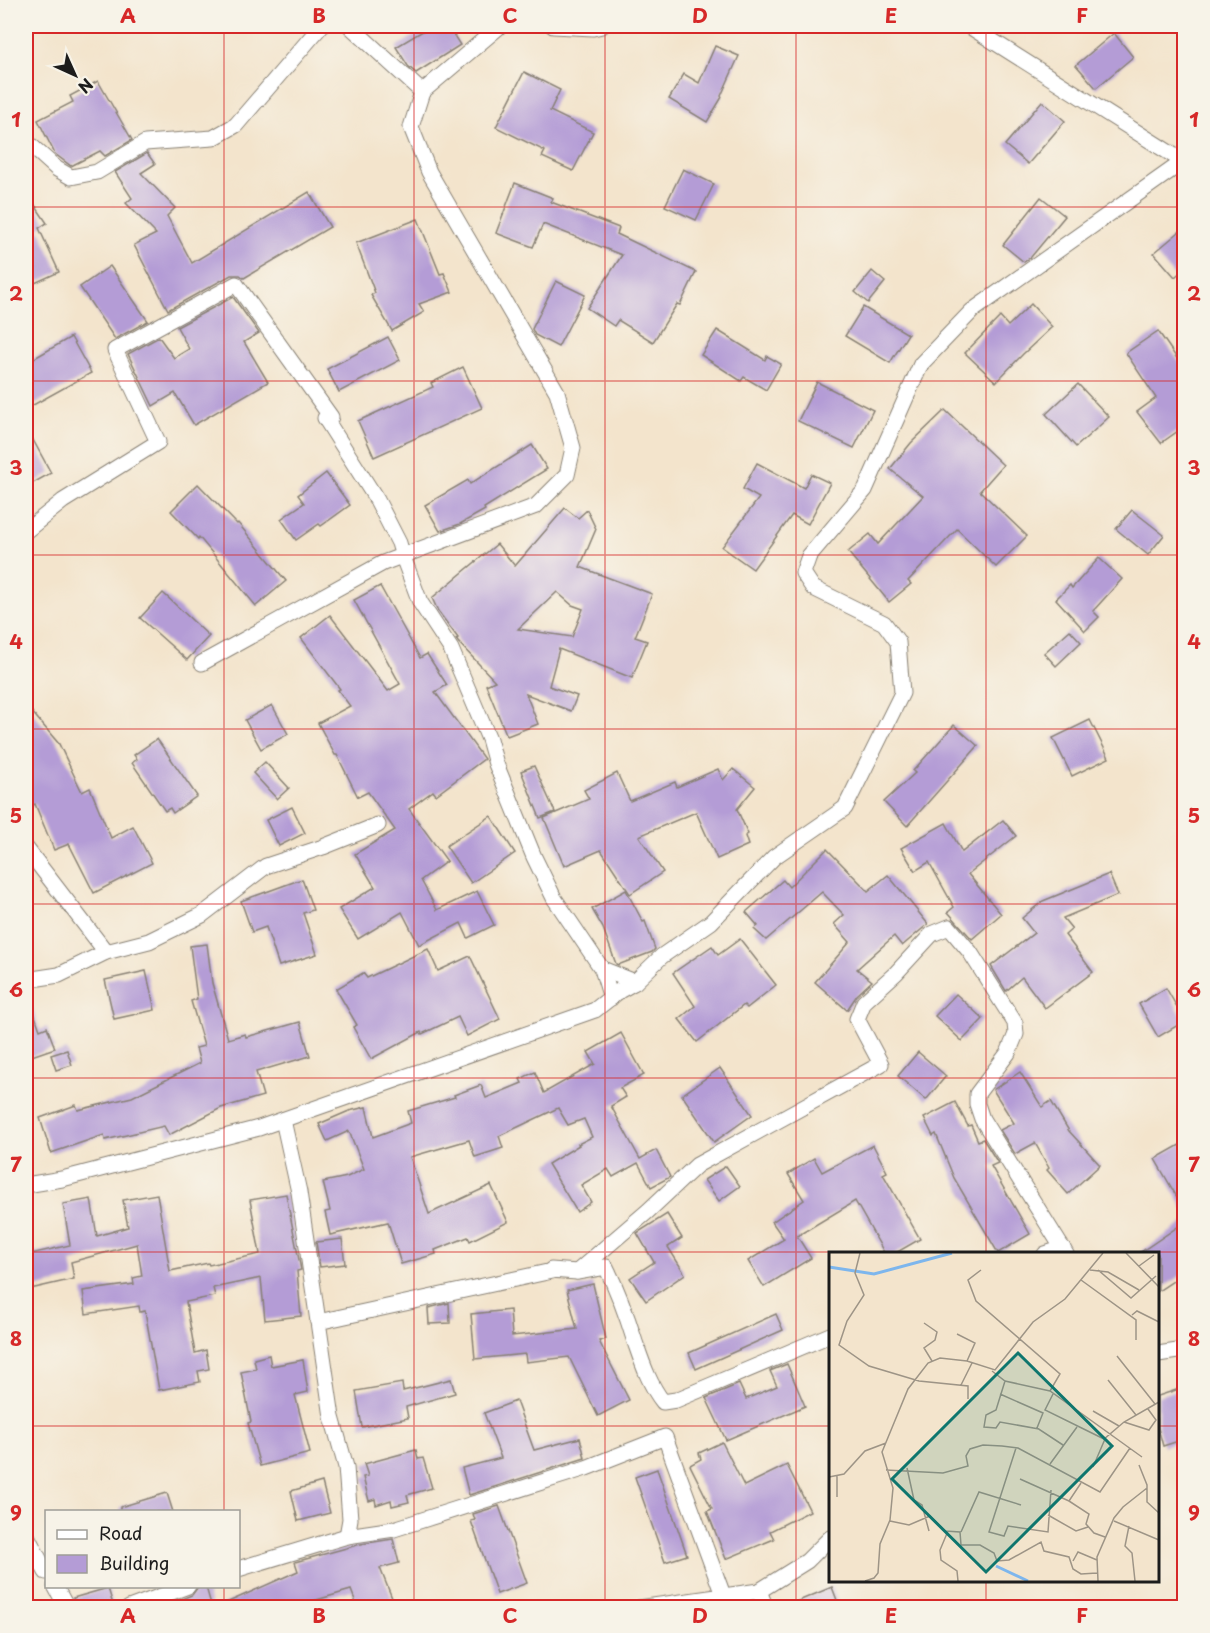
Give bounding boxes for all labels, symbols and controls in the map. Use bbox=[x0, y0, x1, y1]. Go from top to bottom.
text: A bbox=[120, 0, 136, 30]
text: B bbox=[312, 0, 326, 30]
text: C bbox=[502, 0, 518, 30]
text: D bbox=[692, 0, 708, 30]
text: E bbox=[885, 0, 897, 30]
text: F bbox=[1076, 0, 1088, 30]
north arrow bbox=[45, 45, 105, 105]
text: N bbox=[73, 73, 99, 99]
text: 1 bbox=[11, 104, 21, 134]
text: 1 bbox=[1189, 104, 1199, 134]
text: 2 bbox=[9, 278, 23, 308]
text: 2 bbox=[1187, 278, 1201, 308]
text: 3 bbox=[9, 452, 23, 482]
text: 3 bbox=[1187, 452, 1201, 482]
text: 4 bbox=[9, 626, 23, 656]
text: 4 bbox=[1187, 626, 1201, 656]
text: 5 bbox=[10, 800, 22, 830]
text: 5 bbox=[1188, 800, 1200, 830]
text: 6 bbox=[9, 974, 23, 1004]
text: 6 bbox=[1187, 974, 1201, 1004]
text: 7 bbox=[10, 1149, 22, 1179]
text: 7 bbox=[1188, 1149, 1200, 1179]
inset map bbox=[829, 1252, 1159, 1582]
text: 8 bbox=[10, 1323, 22, 1353]
text: 8 bbox=[1188, 1323, 1200, 1353]
text: 9 bbox=[10, 1497, 22, 1527]
text: 9 bbox=[1188, 1497, 1200, 1527]
legend bbox=[45, 1510, 240, 1588]
text: Road bbox=[99, 1519, 143, 1546]
text: Building bbox=[99, 1549, 169, 1576]
text: A bbox=[120, 1600, 136, 1630]
text: B bbox=[312, 1600, 326, 1630]
text: C bbox=[502, 1600, 518, 1630]
text: D bbox=[692, 1600, 708, 1630]
text: E bbox=[885, 1600, 897, 1630]
text: F bbox=[1076, 1600, 1088, 1630]

